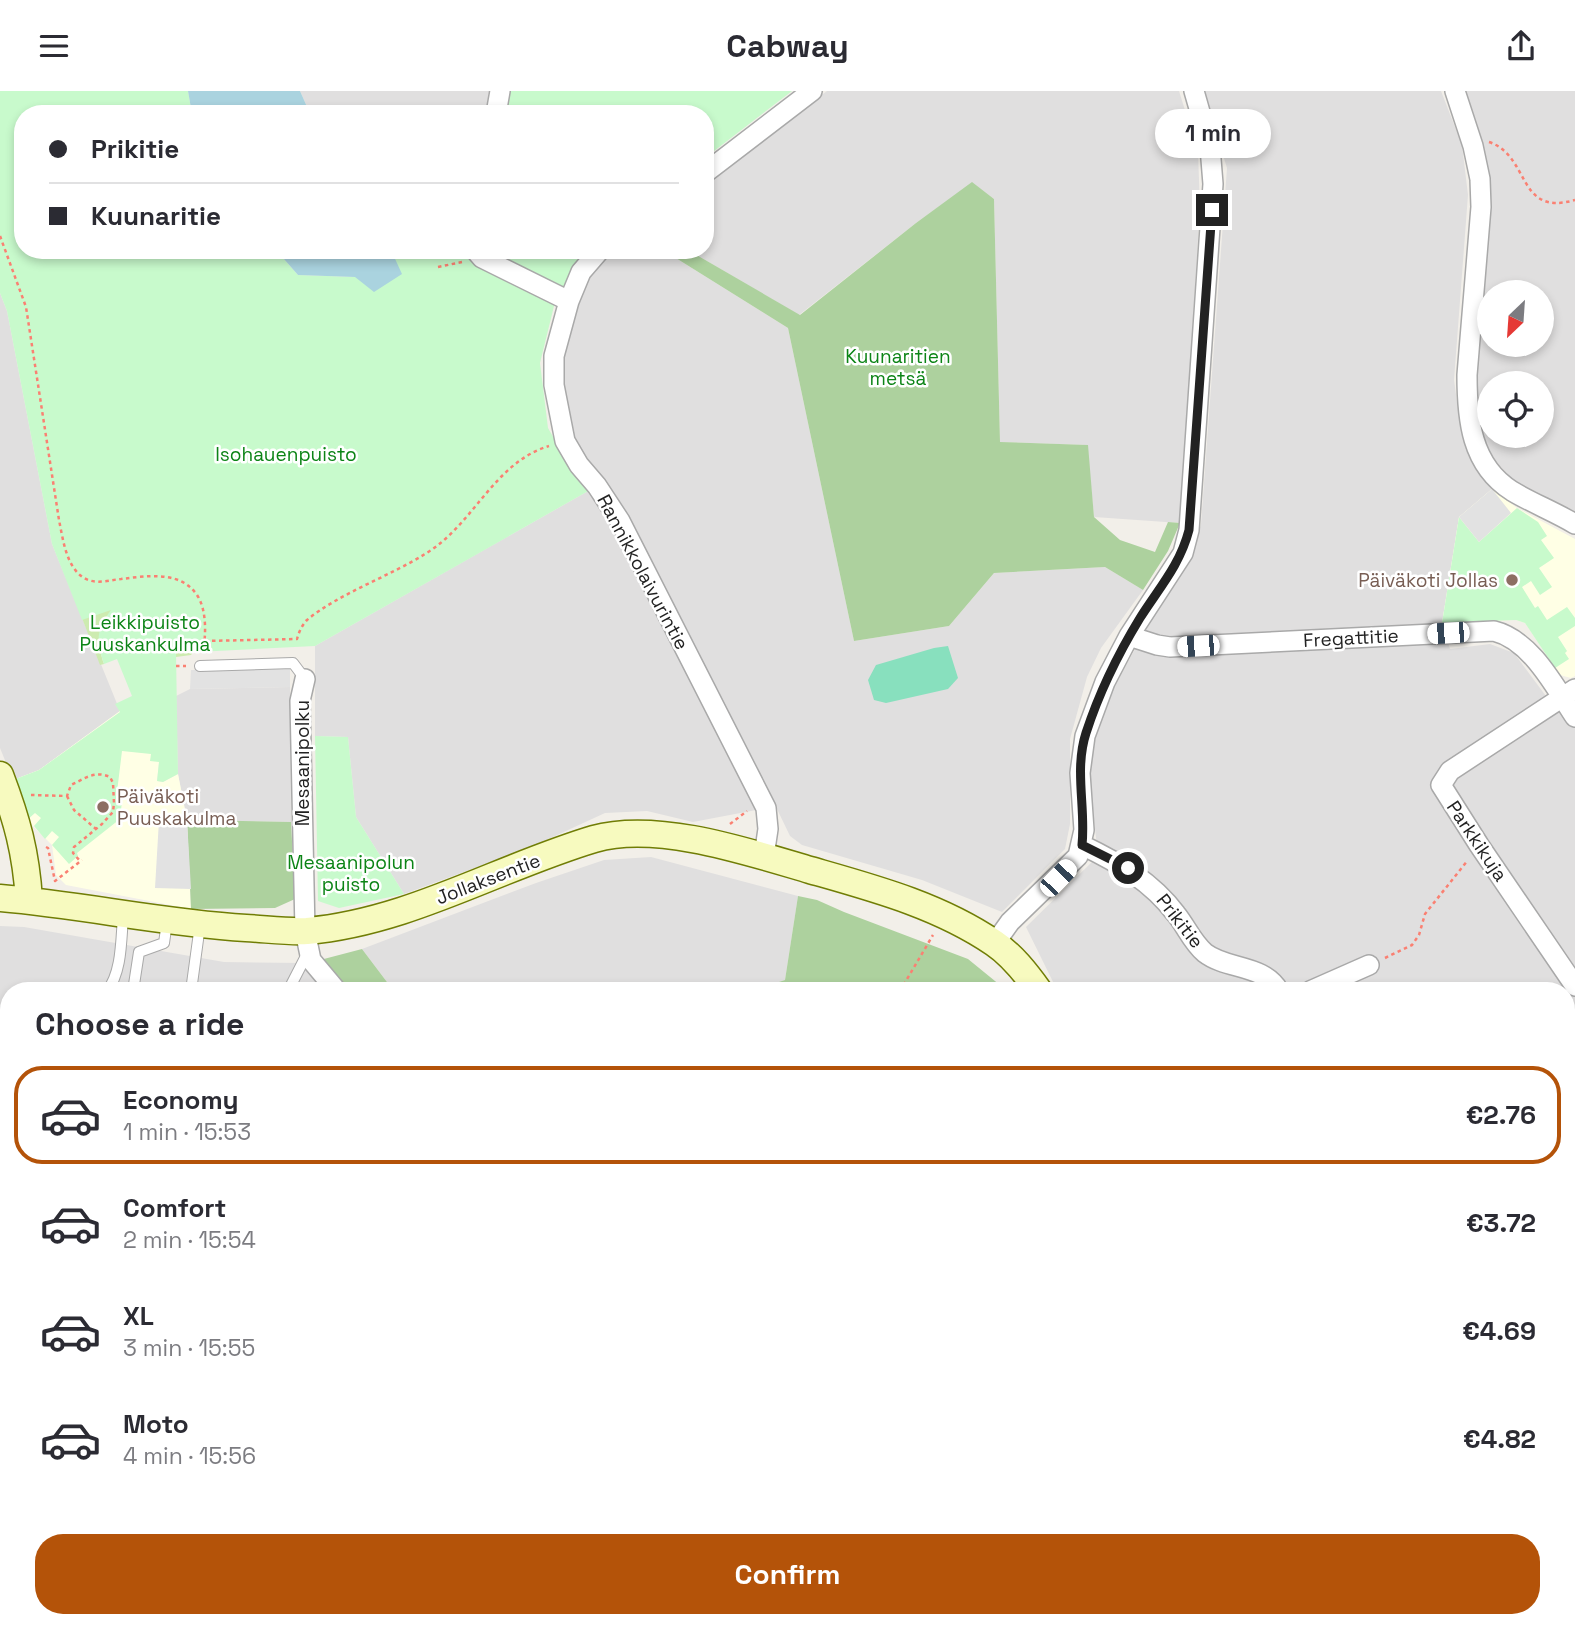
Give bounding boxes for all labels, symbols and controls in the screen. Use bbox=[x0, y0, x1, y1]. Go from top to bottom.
text: Cabway bbox=[726, 26, 849, 66]
icon: menu bbox=[35, 27, 73, 65]
icon: share bbox=[1502, 27, 1540, 65]
callout: 1 min bbox=[1154, 109, 1270, 157]
text: 1 min bbox=[1185, 118, 1241, 148]
text: Prikitie bbox=[91, 132, 179, 166]
route end bbox=[1196, 194, 1228, 226]
text: Kuunaritie bbox=[91, 199, 221, 233]
north arrow bbox=[1477, 280, 1554, 357]
map controls bbox=[1477, 280, 1554, 448]
park label: Kuunaritien metsä bbox=[845, 344, 951, 391]
button: locate bbox=[1477, 371, 1554, 448]
park label: Isohauenpuisto bbox=[215, 442, 357, 467]
street label: Rannikkolaivurintie bbox=[591, 490, 695, 654]
place label: Päiväkoti Jollas bbox=[1358, 568, 1498, 593]
marker: Päiväkoti Jollas bbox=[1504, 572, 1520, 588]
park label: Leikkipuisto Puuskankulma bbox=[79, 610, 211, 657]
car bbox=[1427, 621, 1470, 645]
street label: Fregattitie bbox=[1303, 623, 1399, 653]
car bbox=[1177, 634, 1220, 658]
street label: Mesaanipolku bbox=[290, 700, 315, 826]
place label: Päiväkoti Puuskakulma bbox=[117, 784, 236, 831]
street label: Parkkikuja bbox=[1441, 796, 1513, 886]
marker: Päiväkoti Puuskakulma bbox=[95, 799, 111, 815]
street label: Jollaksentie bbox=[432, 848, 544, 910]
park label: Mesaanipolun puisto bbox=[287, 850, 415, 897]
route start bbox=[1112, 852, 1144, 884]
car bbox=[1036, 856, 1081, 900]
street label: Prikitie bbox=[1151, 889, 1209, 953]
text: Choose a ride bbox=[35, 1004, 245, 1044]
text: Economy bbox=[123, 1083, 239, 1117]
icon: car bbox=[39, 1084, 102, 1147]
text: €2.76 bbox=[1466, 1098, 1536, 1132]
text: 1 min · 15:53 bbox=[123, 1117, 251, 1147]
text: Comfort bbox=[123, 1191, 226, 1225]
icon: car bbox=[39, 1192, 102, 1255]
text: €3.72 bbox=[1466, 1206, 1536, 1240]
text: 2 min · 15:54 bbox=[123, 1225, 256, 1255]
text: XL bbox=[123, 1299, 154, 1333]
icon: car bbox=[39, 1300, 102, 1363]
text: €4.69 bbox=[1462, 1314, 1536, 1348]
text: 3 min · 15:55 bbox=[123, 1333, 255, 1363]
text: Moto bbox=[123, 1407, 189, 1441]
icon: car bbox=[39, 1408, 102, 1471]
text: €4.82 bbox=[1463, 1422, 1536, 1456]
text: 4 min · 15:56 bbox=[123, 1441, 256, 1471]
button: Confirm bbox=[35, 1534, 1540, 1614]

